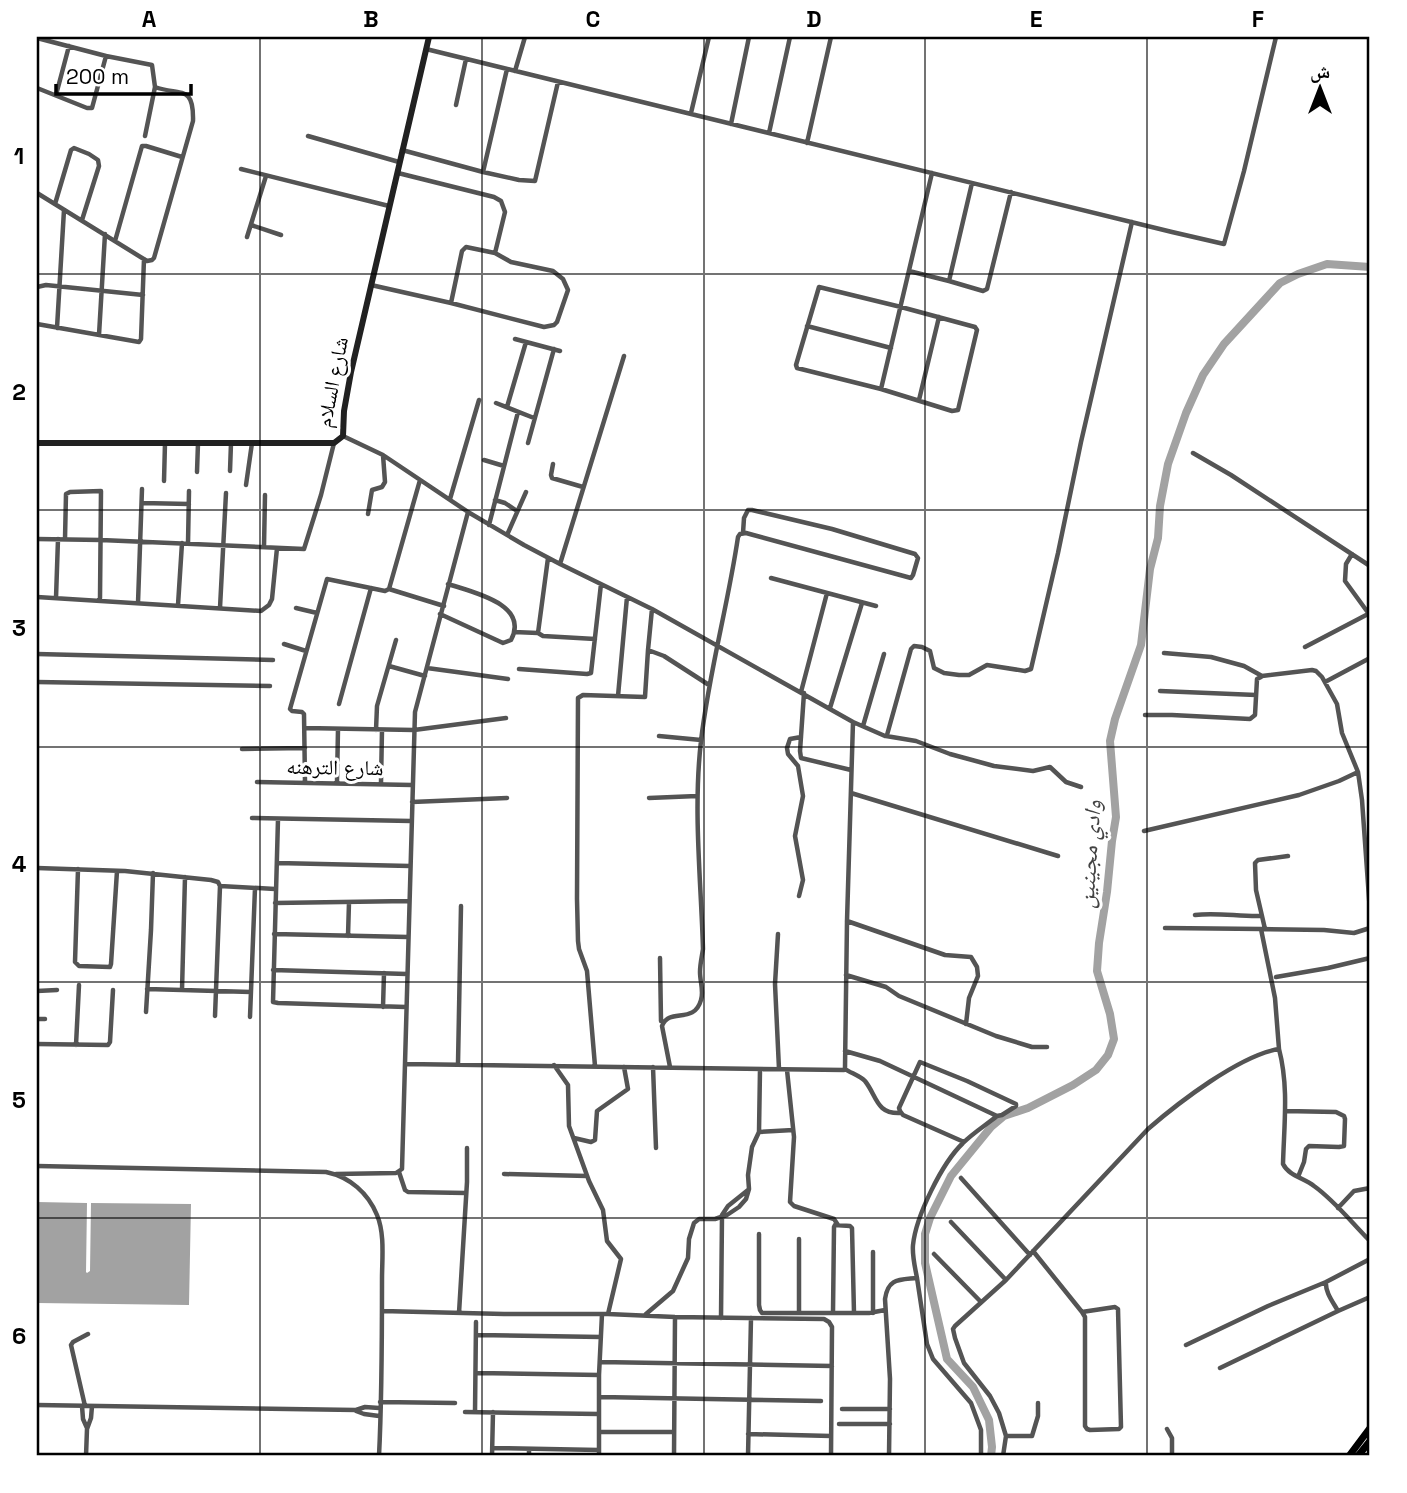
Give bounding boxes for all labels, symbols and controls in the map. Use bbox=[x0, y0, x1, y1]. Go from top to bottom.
text: A bbox=[142, 4, 157, 34]
text: B bbox=[363, 4, 379, 34]
text: C bbox=[586, 4, 600, 34]
text: D bbox=[806, 4, 822, 34]
text: E bbox=[1030, 4, 1042, 34]
text: F bbox=[1252, 4, 1264, 34]
scale bar bbox=[56, 52, 191, 96]
north arrow bbox=[1284, 52, 1354, 122]
text: ش bbox=[1310, 59, 1330, 84]
text: 200 m bbox=[66, 63, 129, 90]
text: 1 bbox=[14, 141, 24, 171]
street label: شارع السلام bbox=[310, 334, 355, 430]
text: 2 bbox=[12, 377, 26, 407]
text: 3 bbox=[12, 613, 26, 643]
street label: شارع الترهنه bbox=[286, 753, 384, 781]
water label: وادي مجينين bbox=[1070, 799, 1112, 909]
text: 4 bbox=[12, 849, 27, 879]
text: 5 bbox=[12, 1085, 26, 1115]
text: 6 bbox=[12, 1321, 26, 1351]

